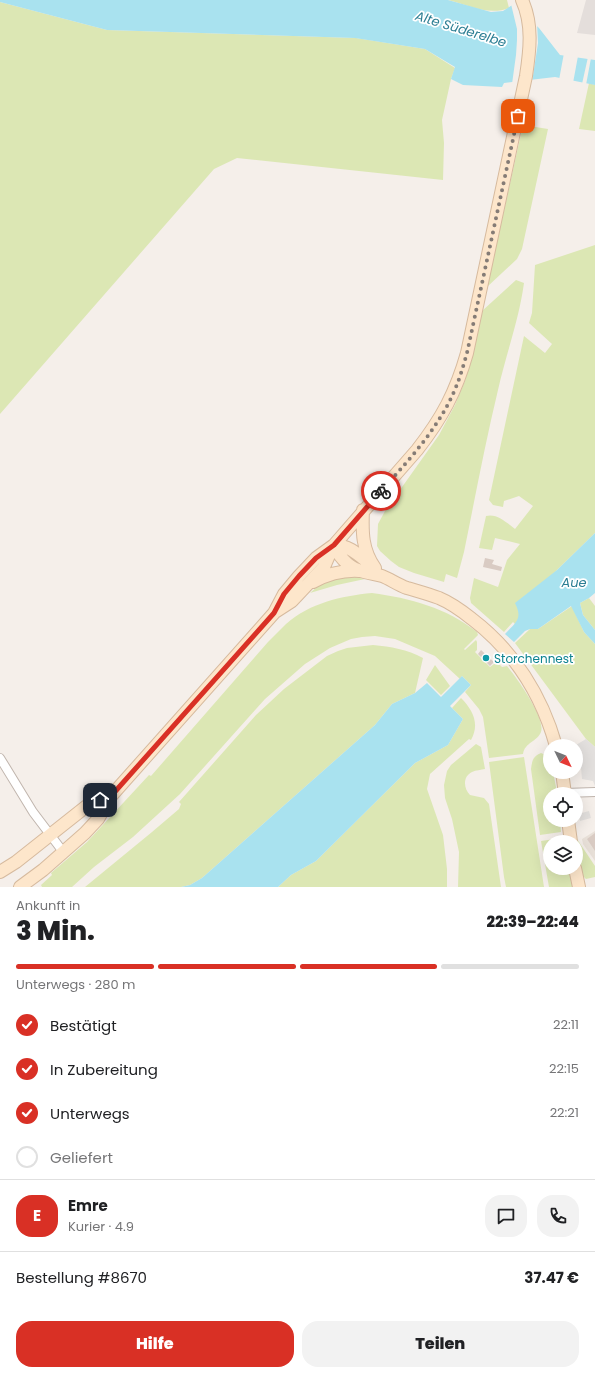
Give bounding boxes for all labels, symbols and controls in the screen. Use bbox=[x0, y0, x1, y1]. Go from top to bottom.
water label: Alte Süderelbe bbox=[412, 6, 509, 52]
pin bbox=[501, 99, 535, 133]
icon: bag bbox=[507, 105, 529, 127]
courier bbox=[361, 471, 401, 511]
icon: bike bbox=[370, 480, 392, 502]
water label: Aue bbox=[560, 573, 587, 592]
place label: Storchennest bbox=[494, 650, 573, 667]
marker: Storchennest bbox=[481, 653, 491, 663]
north arrow bbox=[543, 739, 583, 779]
map controls bbox=[543, 739, 583, 875]
pin bbox=[83, 783, 117, 817]
button: locate bbox=[543, 787, 583, 827]
icon: home bbox=[89, 789, 111, 811]
button: layers bbox=[543, 835, 583, 875]
text: Ankunft in bbox=[16, 896, 80, 915]
text: 22:39–22:44 bbox=[486, 911, 579, 932]
text: 3 Min. bbox=[16, 913, 95, 949]
text: Unterwegs · 280 m bbox=[16, 975, 135, 994]
icon: check bbox=[16, 1014, 38, 1036]
text: Bestätigt bbox=[50, 1015, 117, 1036]
text: 22:11 bbox=[553, 1015, 579, 1034]
icon: check bbox=[16, 1058, 38, 1080]
text: In Zubereitung bbox=[50, 1059, 158, 1080]
text: 22:15 bbox=[549, 1059, 579, 1078]
icon: check bbox=[16, 1102, 38, 1124]
text: Unterwegs bbox=[50, 1103, 130, 1124]
text: 22:21 bbox=[550, 1103, 579, 1122]
text: Geliefert bbox=[50, 1147, 113, 1168]
text: Emre bbox=[68, 1195, 108, 1216]
button: chat bbox=[485, 1195, 527, 1237]
button: phone bbox=[537, 1195, 579, 1237]
text: E bbox=[33, 1205, 41, 1226]
text: Kurier · 4.9 bbox=[68, 1217, 134, 1236]
text: Bestellung #8670 bbox=[16, 1267, 147, 1288]
text: 37.47 € bbox=[524, 1267, 579, 1288]
button: Hilfe bbox=[16, 1321, 294, 1367]
button: Teilen bbox=[302, 1321, 579, 1367]

